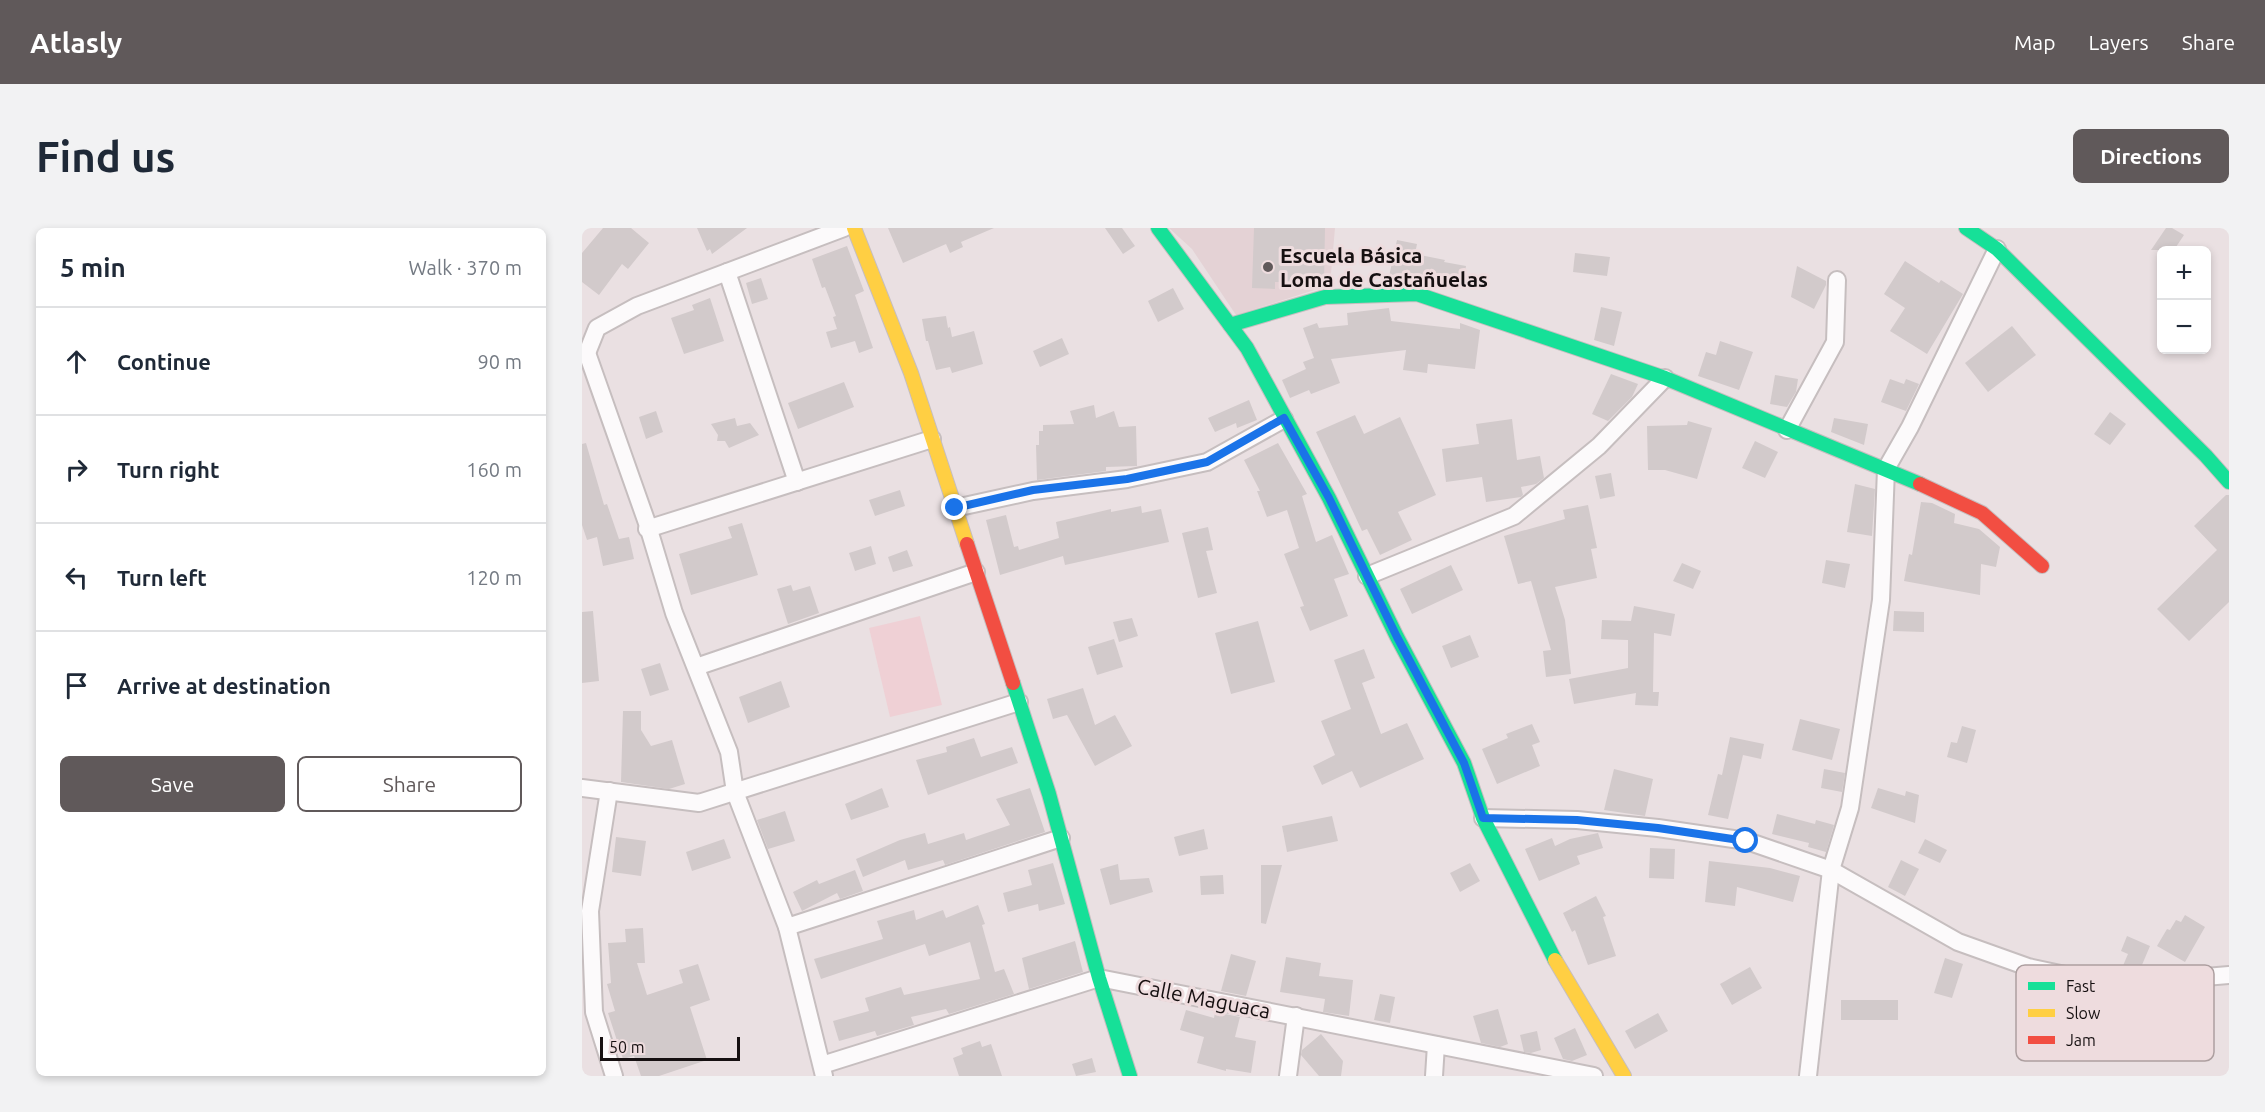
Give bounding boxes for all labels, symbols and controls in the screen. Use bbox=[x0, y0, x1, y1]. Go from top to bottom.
text: Atlasly bbox=[30, 27, 122, 58]
text: Map bbox=[2014, 30, 2055, 54]
text: Layers bbox=[2088, 30, 2149, 54]
text: Share bbox=[2182, 30, 2235, 54]
button: Directions bbox=[2073, 129, 2229, 183]
text: Find us bbox=[36, 133, 175, 180]
place label: Escuela Básica Loma de Castañuelas bbox=[1280, 243, 1488, 291]
map controls bbox=[2157, 246, 2211, 354]
button: + bbox=[2157, 246, 2211, 300]
text: 5 min bbox=[60, 253, 126, 282]
text: Walk · 370 m bbox=[409, 256, 522, 279]
marker: Escuela Básica Loma de Castañuelas bbox=[1261, 260, 1275, 274]
button: − bbox=[2157, 300, 2211, 354]
icon: ahead bbox=[60, 345, 93, 378]
text: Continue bbox=[117, 349, 211, 374]
text: 90 m bbox=[478, 350, 522, 373]
icon: right bbox=[60, 453, 93, 486]
text: Turn right bbox=[117, 457, 219, 482]
text: 160 m bbox=[466, 458, 522, 481]
route end bbox=[941, 494, 967, 520]
icon: left bbox=[60, 561, 93, 594]
text: Turn left bbox=[117, 565, 207, 590]
text: 120 m bbox=[466, 566, 522, 589]
icon: arrive bbox=[60, 669, 93, 702]
text: Arrive at destination bbox=[117, 673, 331, 698]
button: Save bbox=[60, 756, 285, 812]
button: Share bbox=[297, 756, 522, 812]
route start bbox=[1732, 827, 1758, 853]
legend bbox=[2016, 965, 2214, 1061]
street label: Calle Maguaca bbox=[1135, 973, 1273, 1023]
text: Fast bbox=[2066, 977, 2096, 995]
text: Slow bbox=[2066, 1004, 2101, 1022]
text: Jam bbox=[2066, 1031, 2096, 1049]
scale bar bbox=[600, 1034, 740, 1062]
text: 50 m bbox=[609, 1038, 645, 1056]

